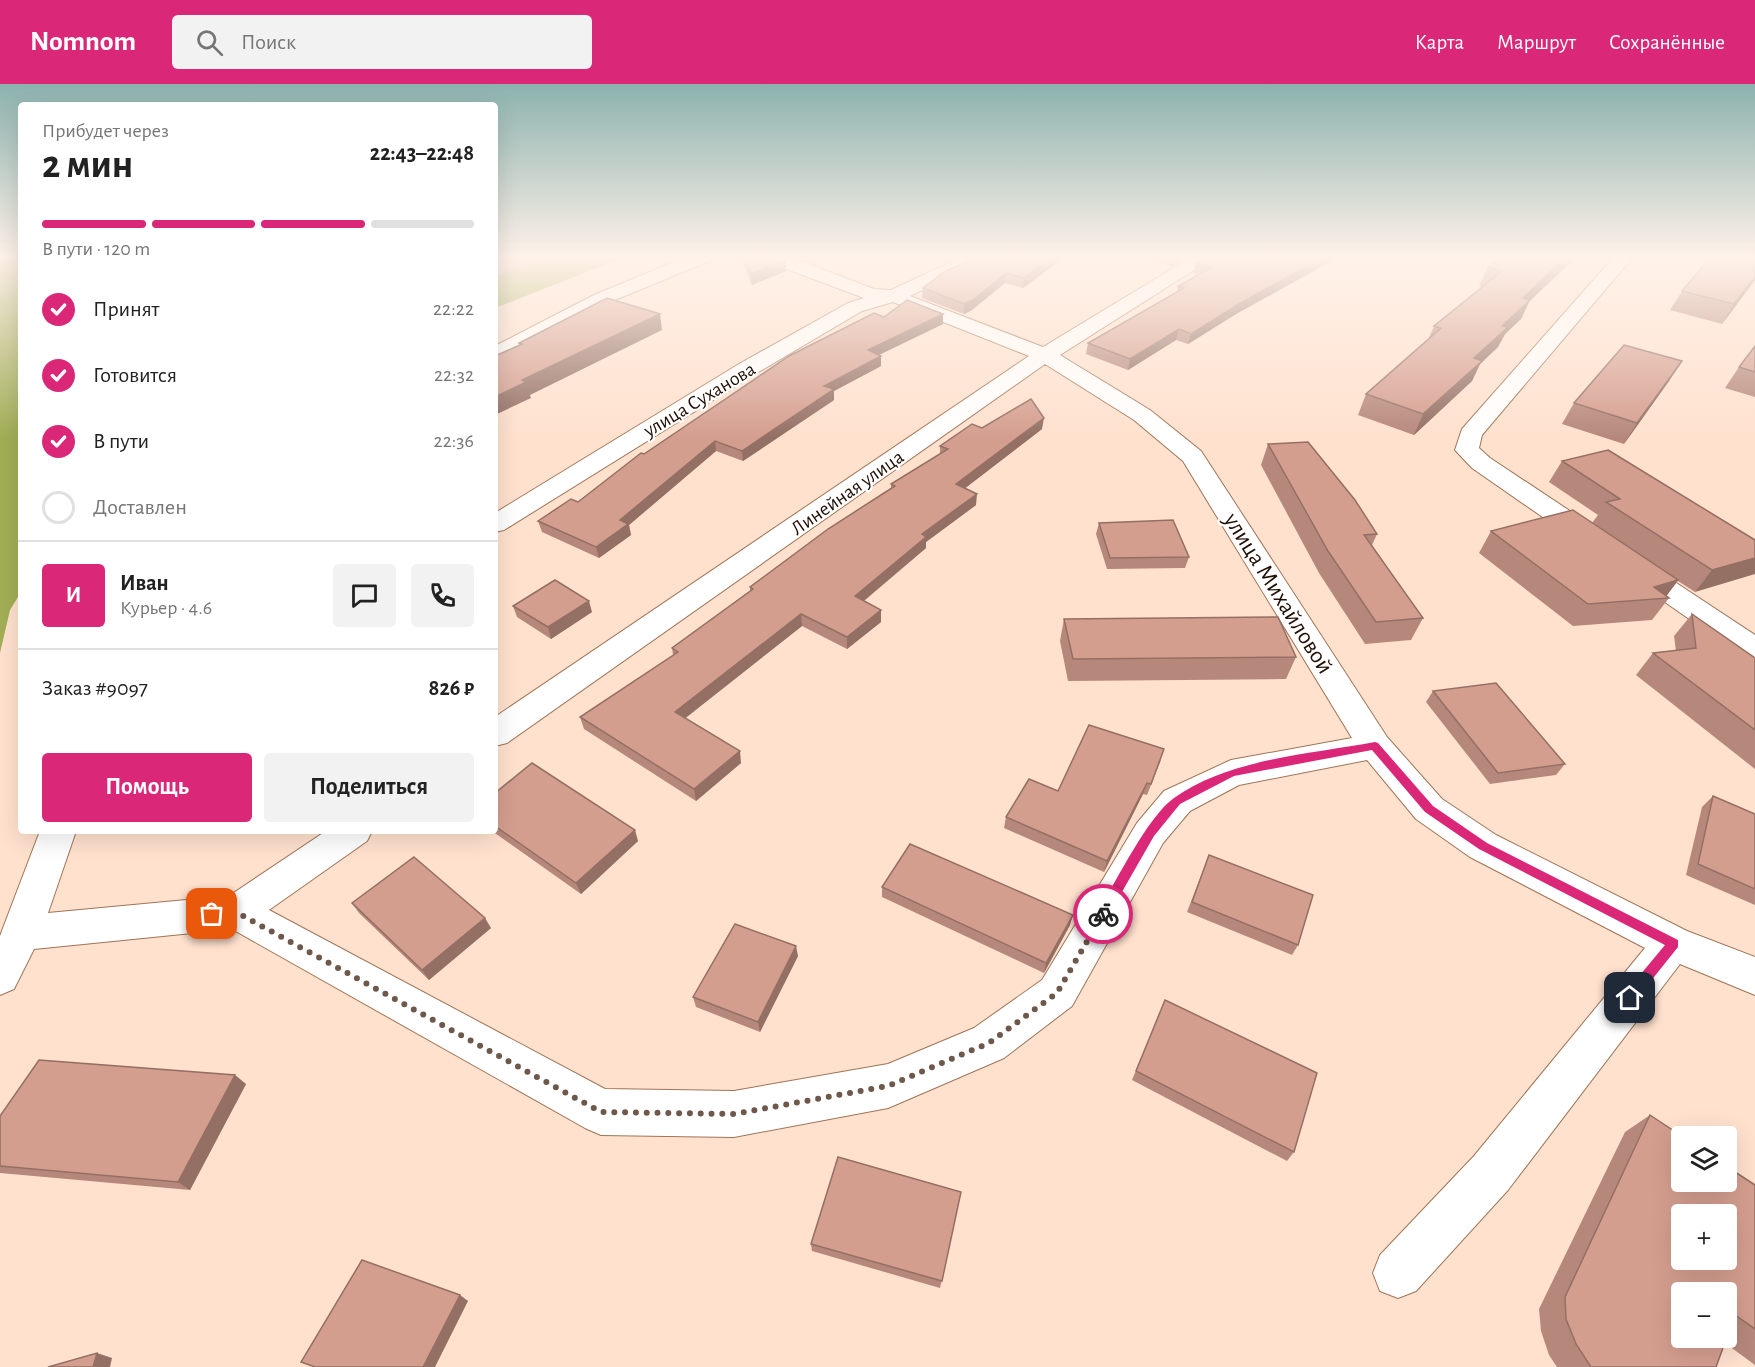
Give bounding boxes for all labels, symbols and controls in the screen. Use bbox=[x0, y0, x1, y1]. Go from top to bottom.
search box bbox=[172, 15, 592, 69]
icon: search bbox=[193, 26, 226, 59]
text: Nomnom bbox=[30, 28, 136, 56]
text: Поиск bbox=[241, 31, 296, 53]
text: Карта bbox=[1415, 32, 1464, 53]
text: Маршрут bbox=[1497, 32, 1576, 53]
text: Сохранённые bbox=[1609, 32, 1725, 53]
text: Прибудет через bbox=[42, 121, 169, 141]
text: 22:43–22:48 bbox=[370, 142, 474, 164]
text: 2 мин bbox=[42, 146, 133, 185]
text: В пути · 120 m bbox=[42, 239, 150, 259]
icon: check bbox=[42, 293, 75, 326]
text: Принят bbox=[93, 298, 159, 320]
text: 22:22 bbox=[433, 299, 474, 319]
icon: check bbox=[42, 359, 75, 392]
street label: улица Суханова bbox=[639, 359, 759, 442]
text: Готовится bbox=[93, 364, 177, 386]
text: 22:32 bbox=[434, 365, 474, 385]
icon: check bbox=[42, 425, 75, 458]
text: В пути bbox=[93, 430, 149, 452]
text: 22:36 bbox=[434, 431, 474, 451]
street label: Линейная улица bbox=[788, 447, 907, 539]
text: Доставлен bbox=[93, 496, 187, 518]
street label: улица Михайловой bbox=[1219, 508, 1337, 678]
button: chat bbox=[333, 564, 396, 627]
button: phone bbox=[411, 564, 474, 627]
text: Иван bbox=[120, 572, 169, 594]
text: И bbox=[66, 584, 81, 606]
text: Курьер · 4.6 bbox=[120, 598, 212, 618]
text: Заказ #9097 bbox=[42, 677, 148, 699]
text: 826 ₽ bbox=[429, 677, 474, 699]
button: Помощь bbox=[42, 753, 252, 822]
button: Поделиться bbox=[264, 753, 474, 822]
courier bbox=[1073, 884, 1133, 944]
pin bbox=[186, 888, 237, 939]
icon: bag bbox=[195, 897, 228, 930]
icon: bike bbox=[1087, 898, 1120, 931]
pin bbox=[1604, 972, 1655, 1023]
icon: home bbox=[1613, 981, 1646, 1014]
map controls bbox=[1671, 1126, 1737, 1348]
button: layers bbox=[1671, 1126, 1737, 1192]
button: + bbox=[1671, 1204, 1737, 1270]
button: − bbox=[1671, 1282, 1737, 1348]

